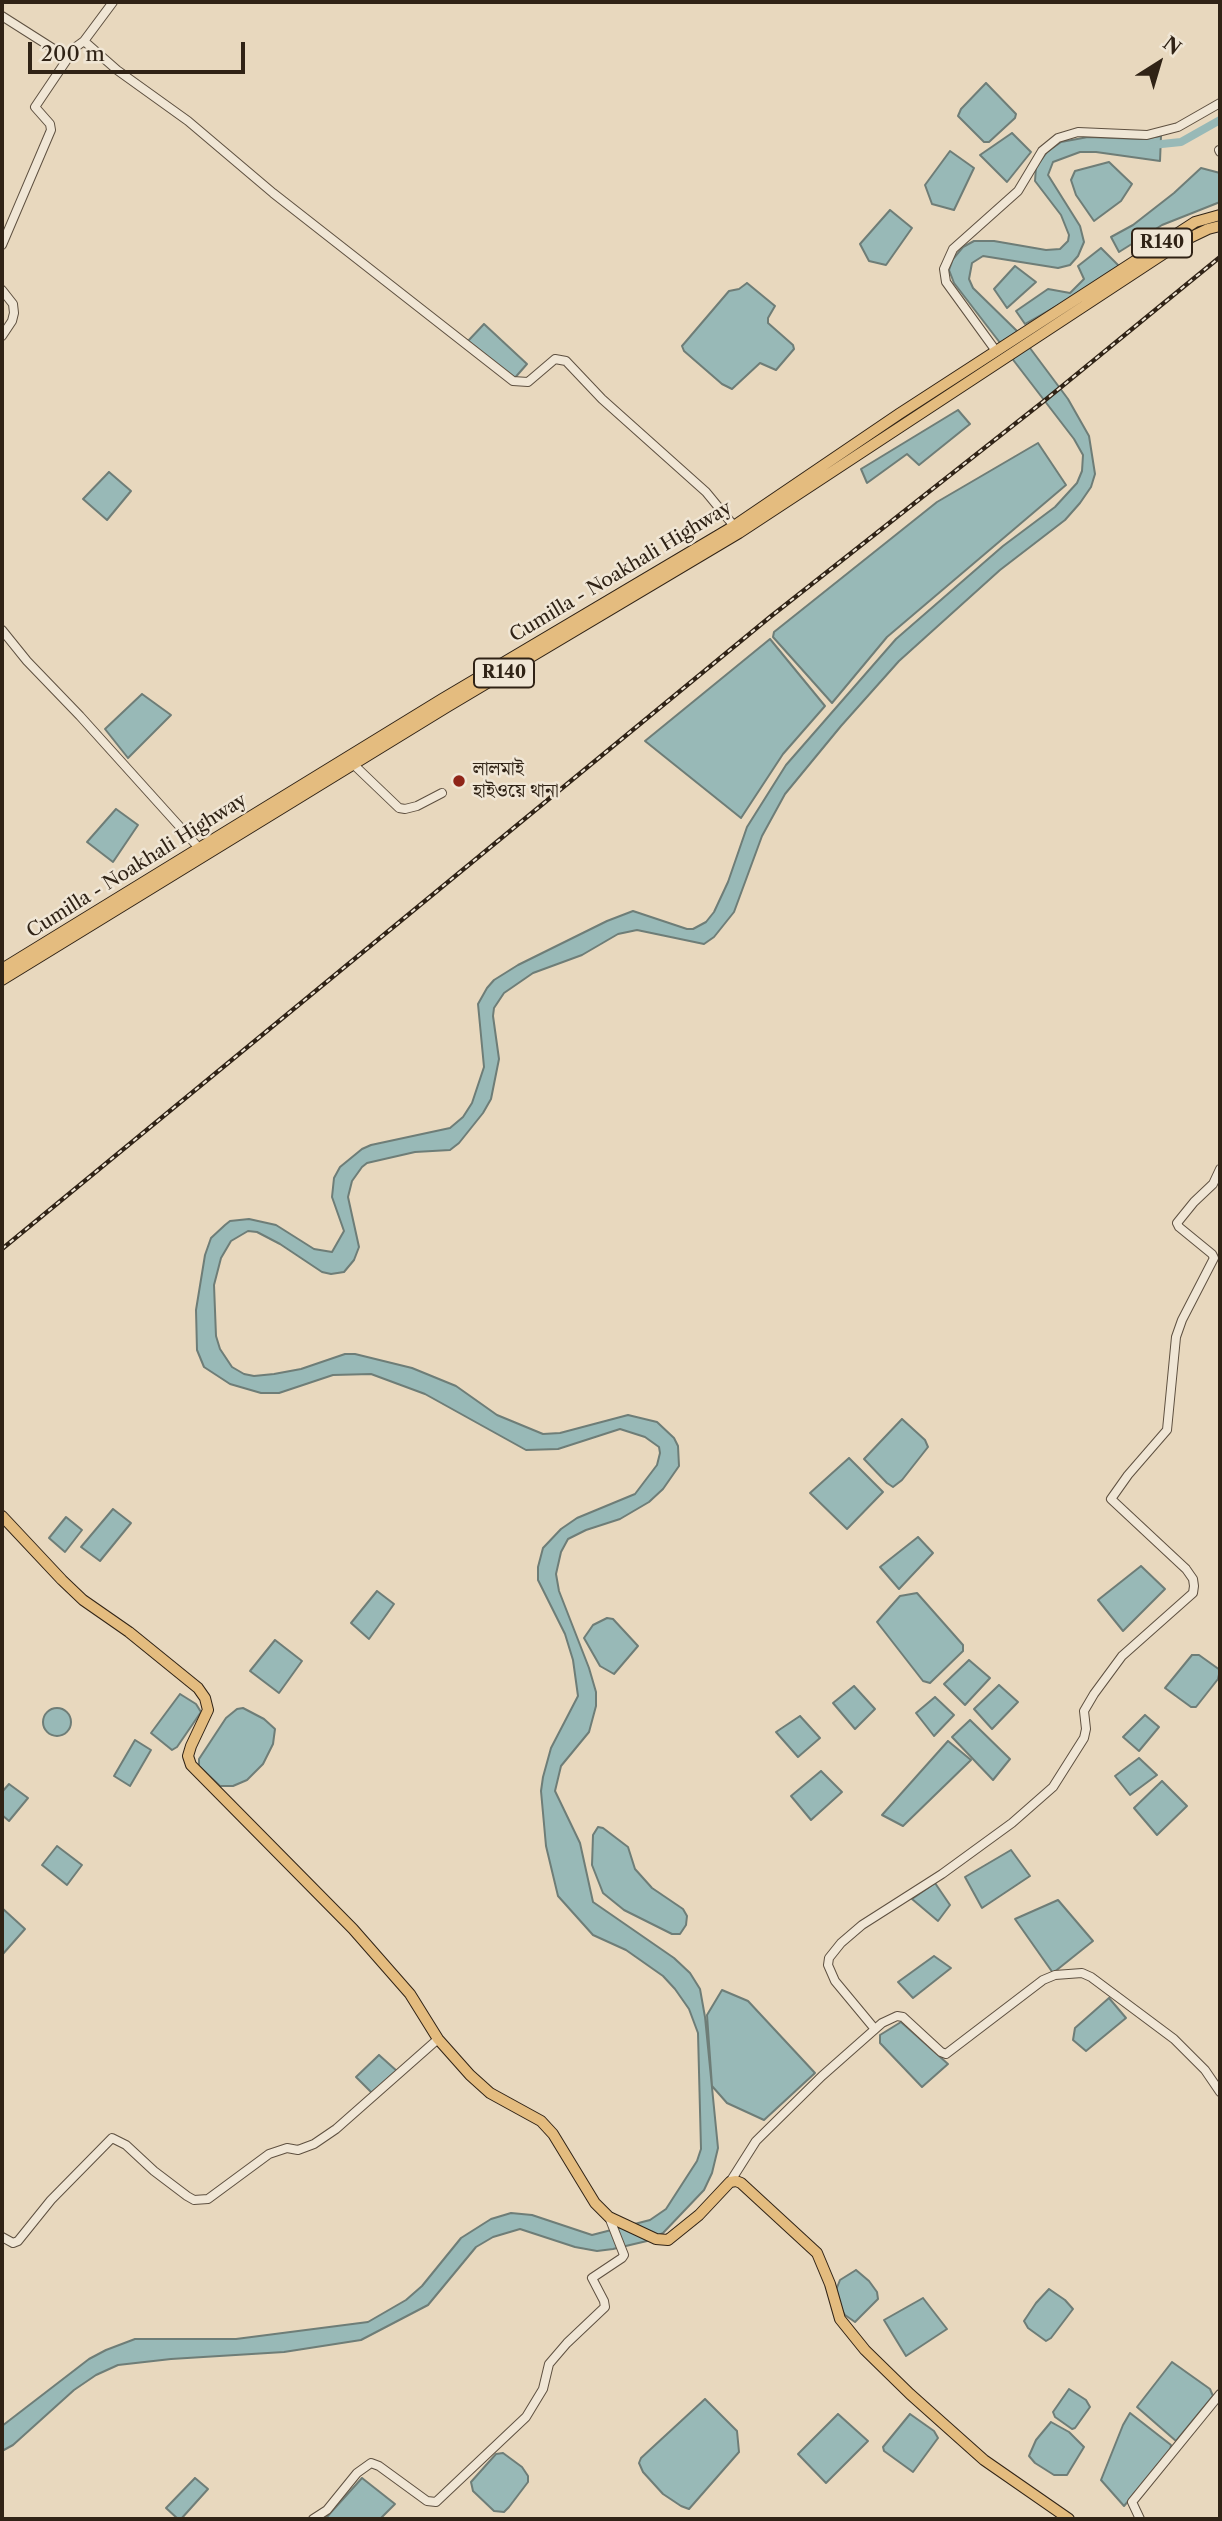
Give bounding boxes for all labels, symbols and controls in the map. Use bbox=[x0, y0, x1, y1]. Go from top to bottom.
scale bar bbox=[32, 28, 248, 72]
north arrow bbox=[1124, 28, 1194, 98]
text: N bbox=[1158, 32, 1185, 60]
text: 200 m bbox=[41, 41, 105, 66]
road number: R140 bbox=[1132, 229, 1192, 258]
street label: Cumilla - Noakhali Highway bbox=[506, 497, 736, 647]
road number: R140 bbox=[474, 658, 534, 688]
place label: লালমাই হাইওয়ে থানা bbox=[473, 759, 559, 803]
marker: লালমাই হাইওয়ে থানা bbox=[451, 773, 467, 789]
street label: Cumilla - Noakhali Highway bbox=[23, 789, 251, 943]

